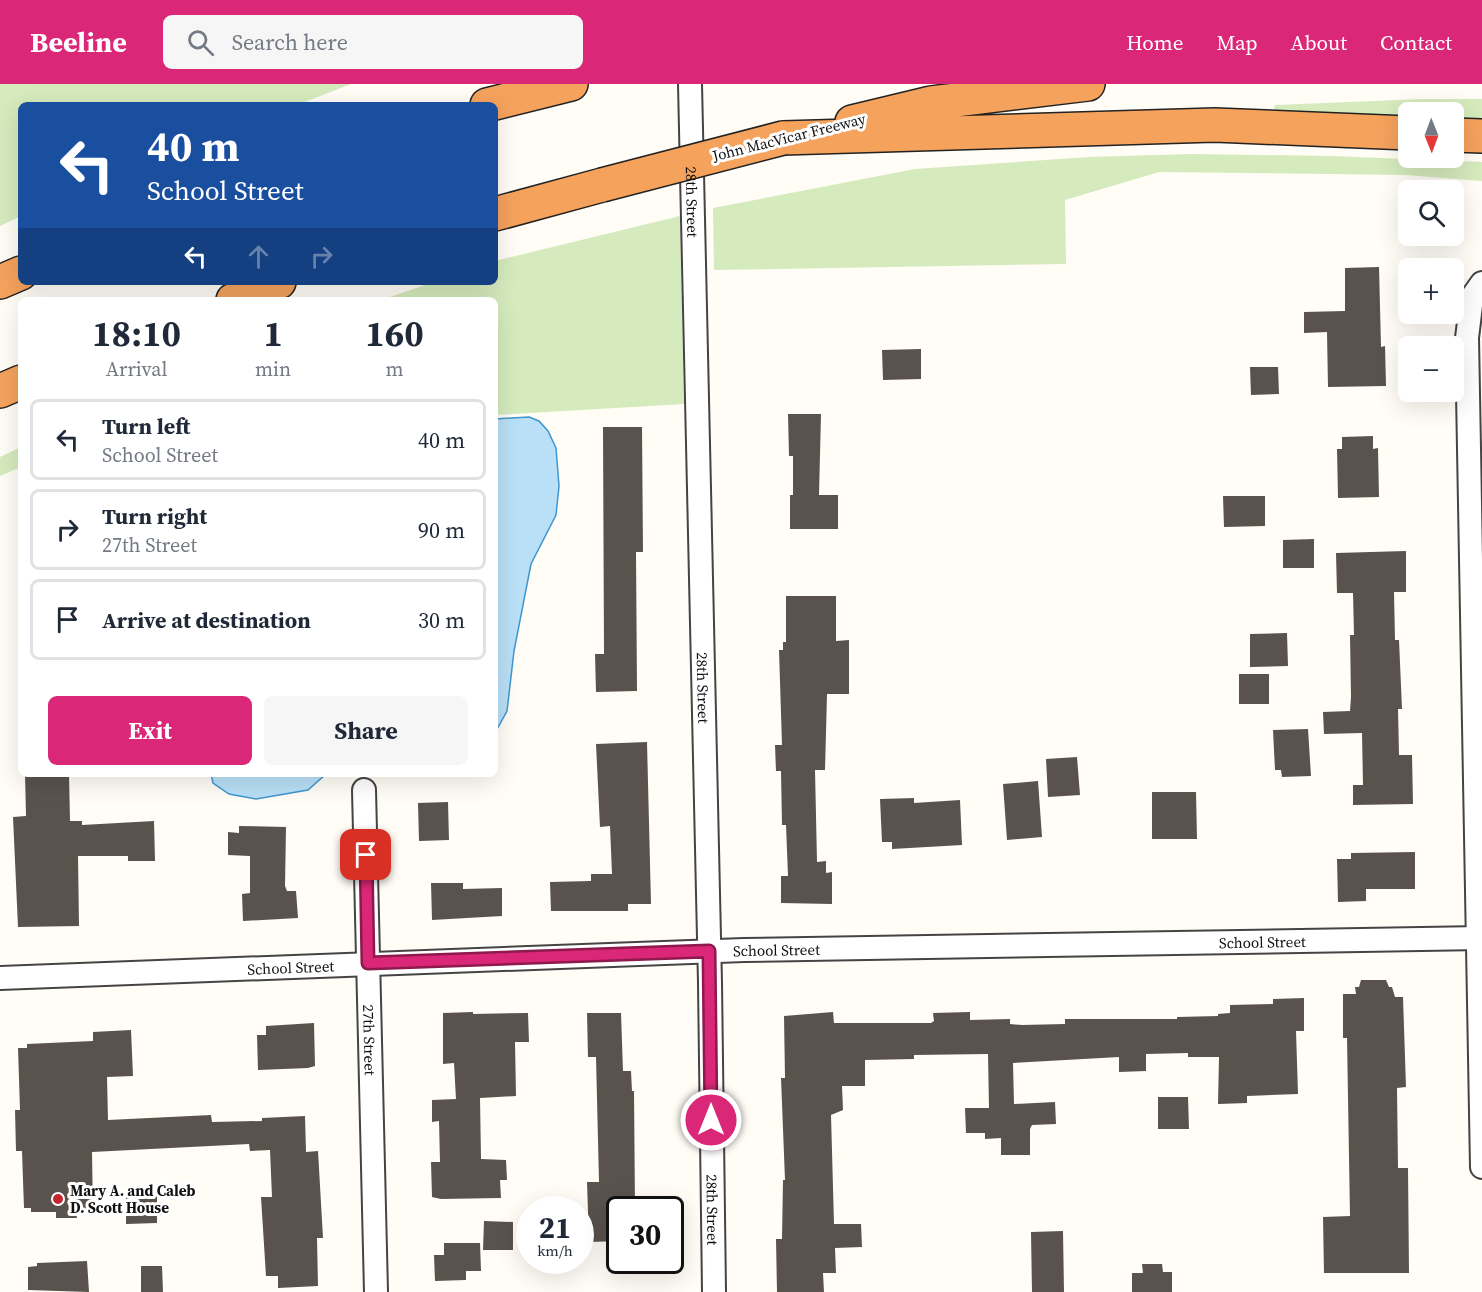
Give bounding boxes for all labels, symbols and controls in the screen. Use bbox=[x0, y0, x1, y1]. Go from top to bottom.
search box bbox=[163, 15, 583, 69]
text: Beeline bbox=[30, 23, 127, 61]
icon: search bbox=[184, 26, 217, 59]
text: Search here bbox=[232, 27, 348, 57]
text: Home bbox=[1126, 28, 1184, 57]
text: Map bbox=[1217, 28, 1258, 57]
text: About bbox=[1291, 28, 1347, 57]
text: Contact bbox=[1380, 28, 1452, 57]
north arrow bbox=[1398, 102, 1464, 168]
map controls bbox=[1398, 102, 1464, 402]
street label: John MacVicar Freeway bbox=[709, 108, 868, 166]
text: 40 m bbox=[147, 117, 240, 175]
icon: left bbox=[48, 126, 126, 204]
street label: 28th Street bbox=[681, 166, 704, 238]
text: School Street bbox=[147, 172, 303, 209]
button: search bbox=[1398, 180, 1464, 246]
icon: left bbox=[179, 240, 212, 273]
icon: ahead bbox=[242, 240, 275, 273]
icon: right bbox=[305, 240, 338, 273]
button: + bbox=[1398, 258, 1464, 324]
text: 18:10 bbox=[92, 309, 181, 358]
text: 1 bbox=[263, 309, 283, 358]
text: 160 bbox=[365, 309, 424, 358]
button: − bbox=[1398, 336, 1464, 402]
text: Arrival bbox=[106, 355, 167, 383]
text: min bbox=[255, 355, 291, 383]
text: m bbox=[386, 355, 404, 383]
text: Turn left bbox=[102, 411, 190, 441]
icon: left bbox=[51, 423, 84, 456]
text: 40 m bbox=[418, 425, 465, 455]
text: School Street bbox=[102, 441, 218, 469]
text: Turn right bbox=[102, 501, 207, 531]
icon: right bbox=[51, 513, 84, 546]
text: 90 m bbox=[418, 515, 465, 545]
text: 27th Street bbox=[102, 531, 197, 559]
icon: arrive bbox=[51, 603, 84, 636]
text: Arrive at destination bbox=[102, 605, 311, 635]
text: 30 m bbox=[418, 605, 465, 635]
street label: 28th Street bbox=[692, 652, 715, 724]
button: Exit bbox=[48, 696, 252, 765]
button: Share bbox=[264, 696, 468, 765]
pin bbox=[340, 829, 391, 880]
icon: arrive bbox=[349, 838, 382, 871]
street label: School Street bbox=[1219, 930, 1306, 953]
street label: School Street bbox=[733, 938, 820, 961]
street label: School Street bbox=[247, 955, 335, 979]
street label: 27th Street bbox=[359, 1004, 381, 1076]
position arrow bbox=[679, 1088, 743, 1152]
street label: 28th Street bbox=[702, 1174, 724, 1246]
place label: Mary A. and Caleb D. Scott House bbox=[70, 1180, 196, 1218]
marker: Mary A. and Caleb D. Scott House bbox=[51, 1192, 65, 1206]
speed limit sign: 30 bbox=[606, 1196, 684, 1274]
text: 21 bbox=[539, 1207, 571, 1248]
text: km/h bbox=[537, 1240, 573, 1261]

